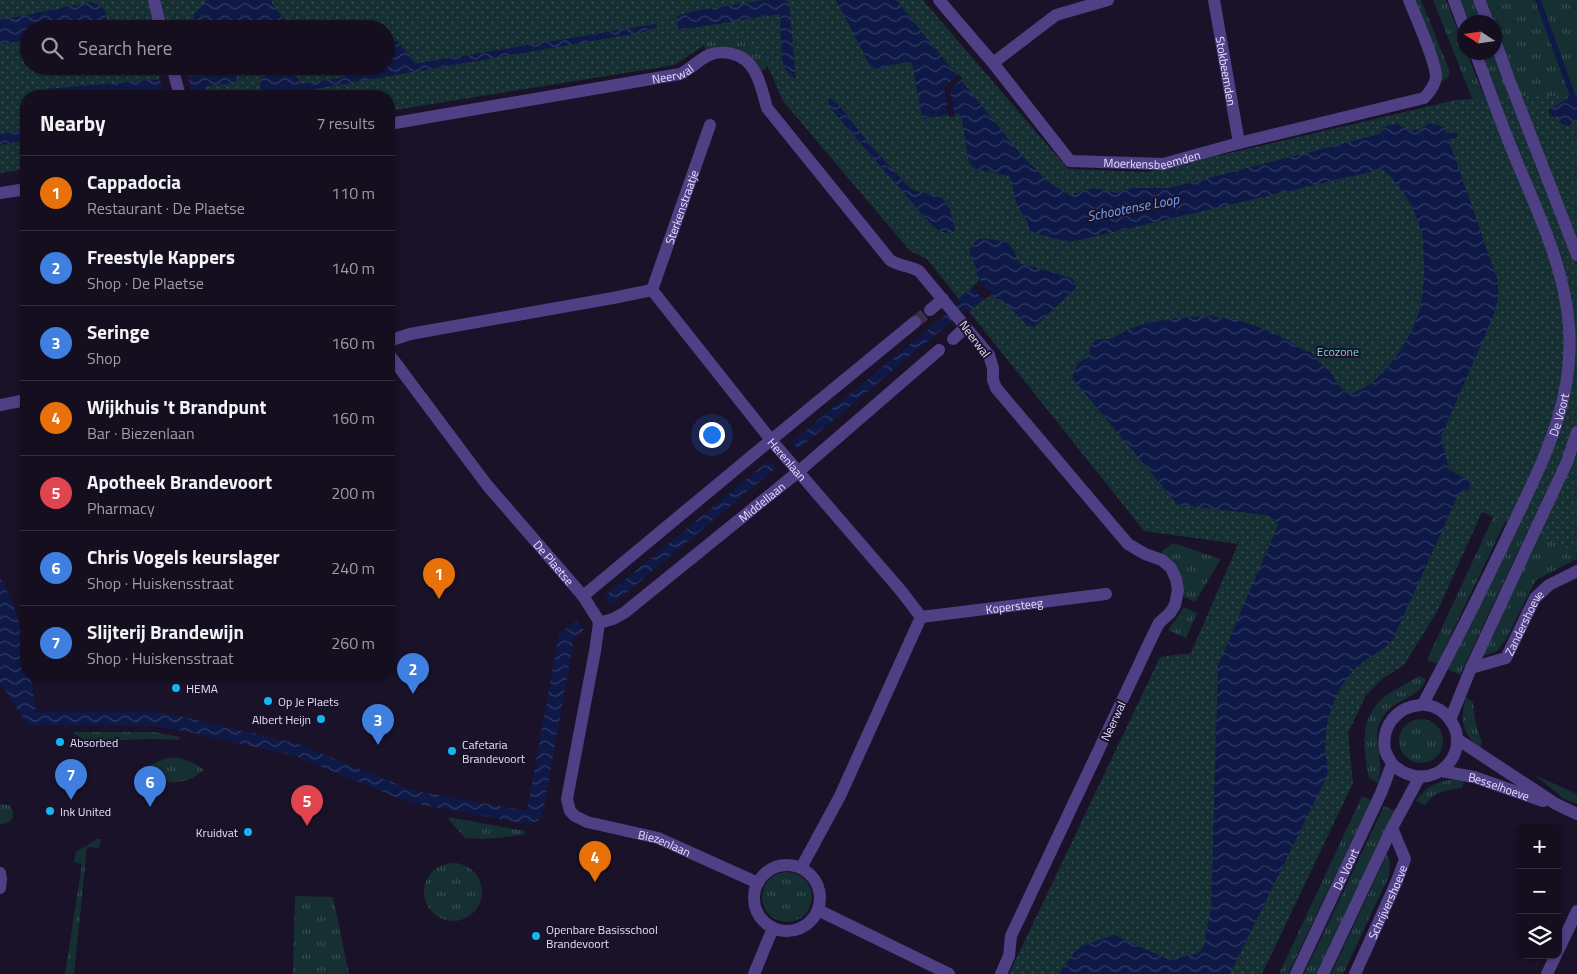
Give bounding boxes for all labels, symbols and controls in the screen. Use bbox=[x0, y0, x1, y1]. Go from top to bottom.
north arrow bbox=[1457, 15, 1502, 60]
search box bbox=[20, 20, 395, 75]
text: Search here bbox=[78, 33, 172, 62]
icon: search bbox=[38, 34, 66, 62]
street label: Stokbeemden bbox=[1211, 35, 1242, 107]
street label: Neerwal bbox=[650, 59, 697, 88]
text: Nearby bbox=[40, 107, 105, 139]
text: 7 results bbox=[316, 111, 375, 135]
street label: Moerkensbeemden bbox=[1103, 145, 1202, 174]
text: Cappadocia bbox=[87, 167, 181, 196]
street label: Sterkenstraatje bbox=[659, 167, 703, 247]
text: 1 bbox=[52, 181, 60, 205]
text: 110 m bbox=[331, 181, 375, 205]
water label: Schootense Loop bbox=[1085, 188, 1182, 226]
text: Restaurant · De Plaetse bbox=[87, 196, 245, 220]
text: Freestyle Kappers bbox=[87, 242, 235, 271]
text: 2 bbox=[52, 256, 60, 280]
text: 140 m bbox=[331, 256, 375, 280]
text: Shop · De Plaetse bbox=[87, 271, 204, 295]
street label: Neerwal bbox=[955, 316, 995, 362]
text: Seringe bbox=[87, 317, 149, 346]
text: 3 bbox=[52, 331, 60, 355]
text: 160 m bbox=[331, 331, 375, 355]
park label: Ecozone bbox=[1317, 342, 1359, 361]
text: Shop bbox=[87, 346, 121, 370]
street label: De Voort bbox=[1543, 391, 1574, 439]
text: Wijkhuis 't Brandpunt bbox=[87, 392, 267, 421]
text: 4 bbox=[52, 406, 60, 430]
text: 160 m bbox=[331, 406, 375, 430]
text: Bar · Biezenlaan bbox=[87, 421, 195, 445]
your location bbox=[699, 422, 725, 448]
street label: Herenlaan bbox=[763, 433, 812, 485]
text: Apotheek Brandevoort bbox=[87, 467, 272, 496]
street label: Middellaan bbox=[734, 477, 789, 526]
text: 5 bbox=[52, 481, 60, 505]
text: 200 m bbox=[331, 481, 375, 505]
text: Pharmacy bbox=[87, 496, 155, 520]
street label: De Plaetse bbox=[529, 536, 579, 589]
text: Chris Vogels keurslager bbox=[87, 542, 280, 571]
text: 6 bbox=[52, 556, 60, 580]
text: 240 m bbox=[331, 556, 375, 580]
pin: 1 bbox=[423, 558, 455, 599]
text: Shop · Huiskensstraat bbox=[87, 571, 234, 595]
street label: Zandershoeve bbox=[1499, 585, 1548, 659]
street label: Kopersteeg bbox=[985, 592, 1044, 618]
text: Slijterij Brandewijn bbox=[87, 617, 244, 646]
text: 7 bbox=[52, 631, 60, 655]
text: 260 m bbox=[331, 631, 375, 655]
text: Shop · Huiskensstraat bbox=[87, 646, 234, 670]
pin: 2 bbox=[397, 653, 429, 694]
place label: HEMA bbox=[186, 679, 218, 698]
marker: HEMA bbox=[170, 682, 182, 694]
place label: Op Je Plaets bbox=[278, 692, 339, 711]
marker: Op Je Plaets bbox=[262, 695, 274, 707]
street label: Neerwal bbox=[1095, 698, 1131, 744]
pin: 3 bbox=[362, 704, 394, 745]
place label: Albert Heijn bbox=[252, 710, 311, 729]
marker: Albert Heijn bbox=[315, 713, 327, 725]
place label: Absorbed bbox=[70, 733, 118, 752]
place label: Cafetaria Brandevoort bbox=[462, 735, 526, 768]
marker: Absorbed bbox=[54, 736, 66, 748]
marker: Cafetaria Brandevoort bbox=[446, 745, 458, 757]
pin: 7 bbox=[55, 759, 87, 800]
pin: 6 bbox=[134, 766, 166, 807]
street label: Besselhoeve bbox=[1467, 767, 1532, 805]
pin: 5 bbox=[291, 785, 323, 826]
place label: Ink United bbox=[60, 802, 111, 821]
marker: Ink United bbox=[44, 805, 56, 817]
place label: Kruidvat bbox=[196, 823, 239, 842]
street label: Biezenlaan bbox=[636, 824, 694, 861]
map controls bbox=[1517, 824, 1562, 959]
button: + bbox=[1517, 824, 1562, 869]
marker: Kruidvat bbox=[242, 826, 254, 838]
pin: 4 bbox=[579, 841, 611, 882]
street label: De Voort bbox=[1327, 844, 1364, 893]
street label: Schrijvershoeve bbox=[1362, 862, 1412, 942]
button: − bbox=[1517, 869, 1562, 914]
button: layers bbox=[1517, 914, 1562, 959]
place label: Openbare Basisschool Brandevoort bbox=[546, 920, 658, 953]
marker: Openbare Basisschool Brandevoort bbox=[530, 930, 542, 942]

